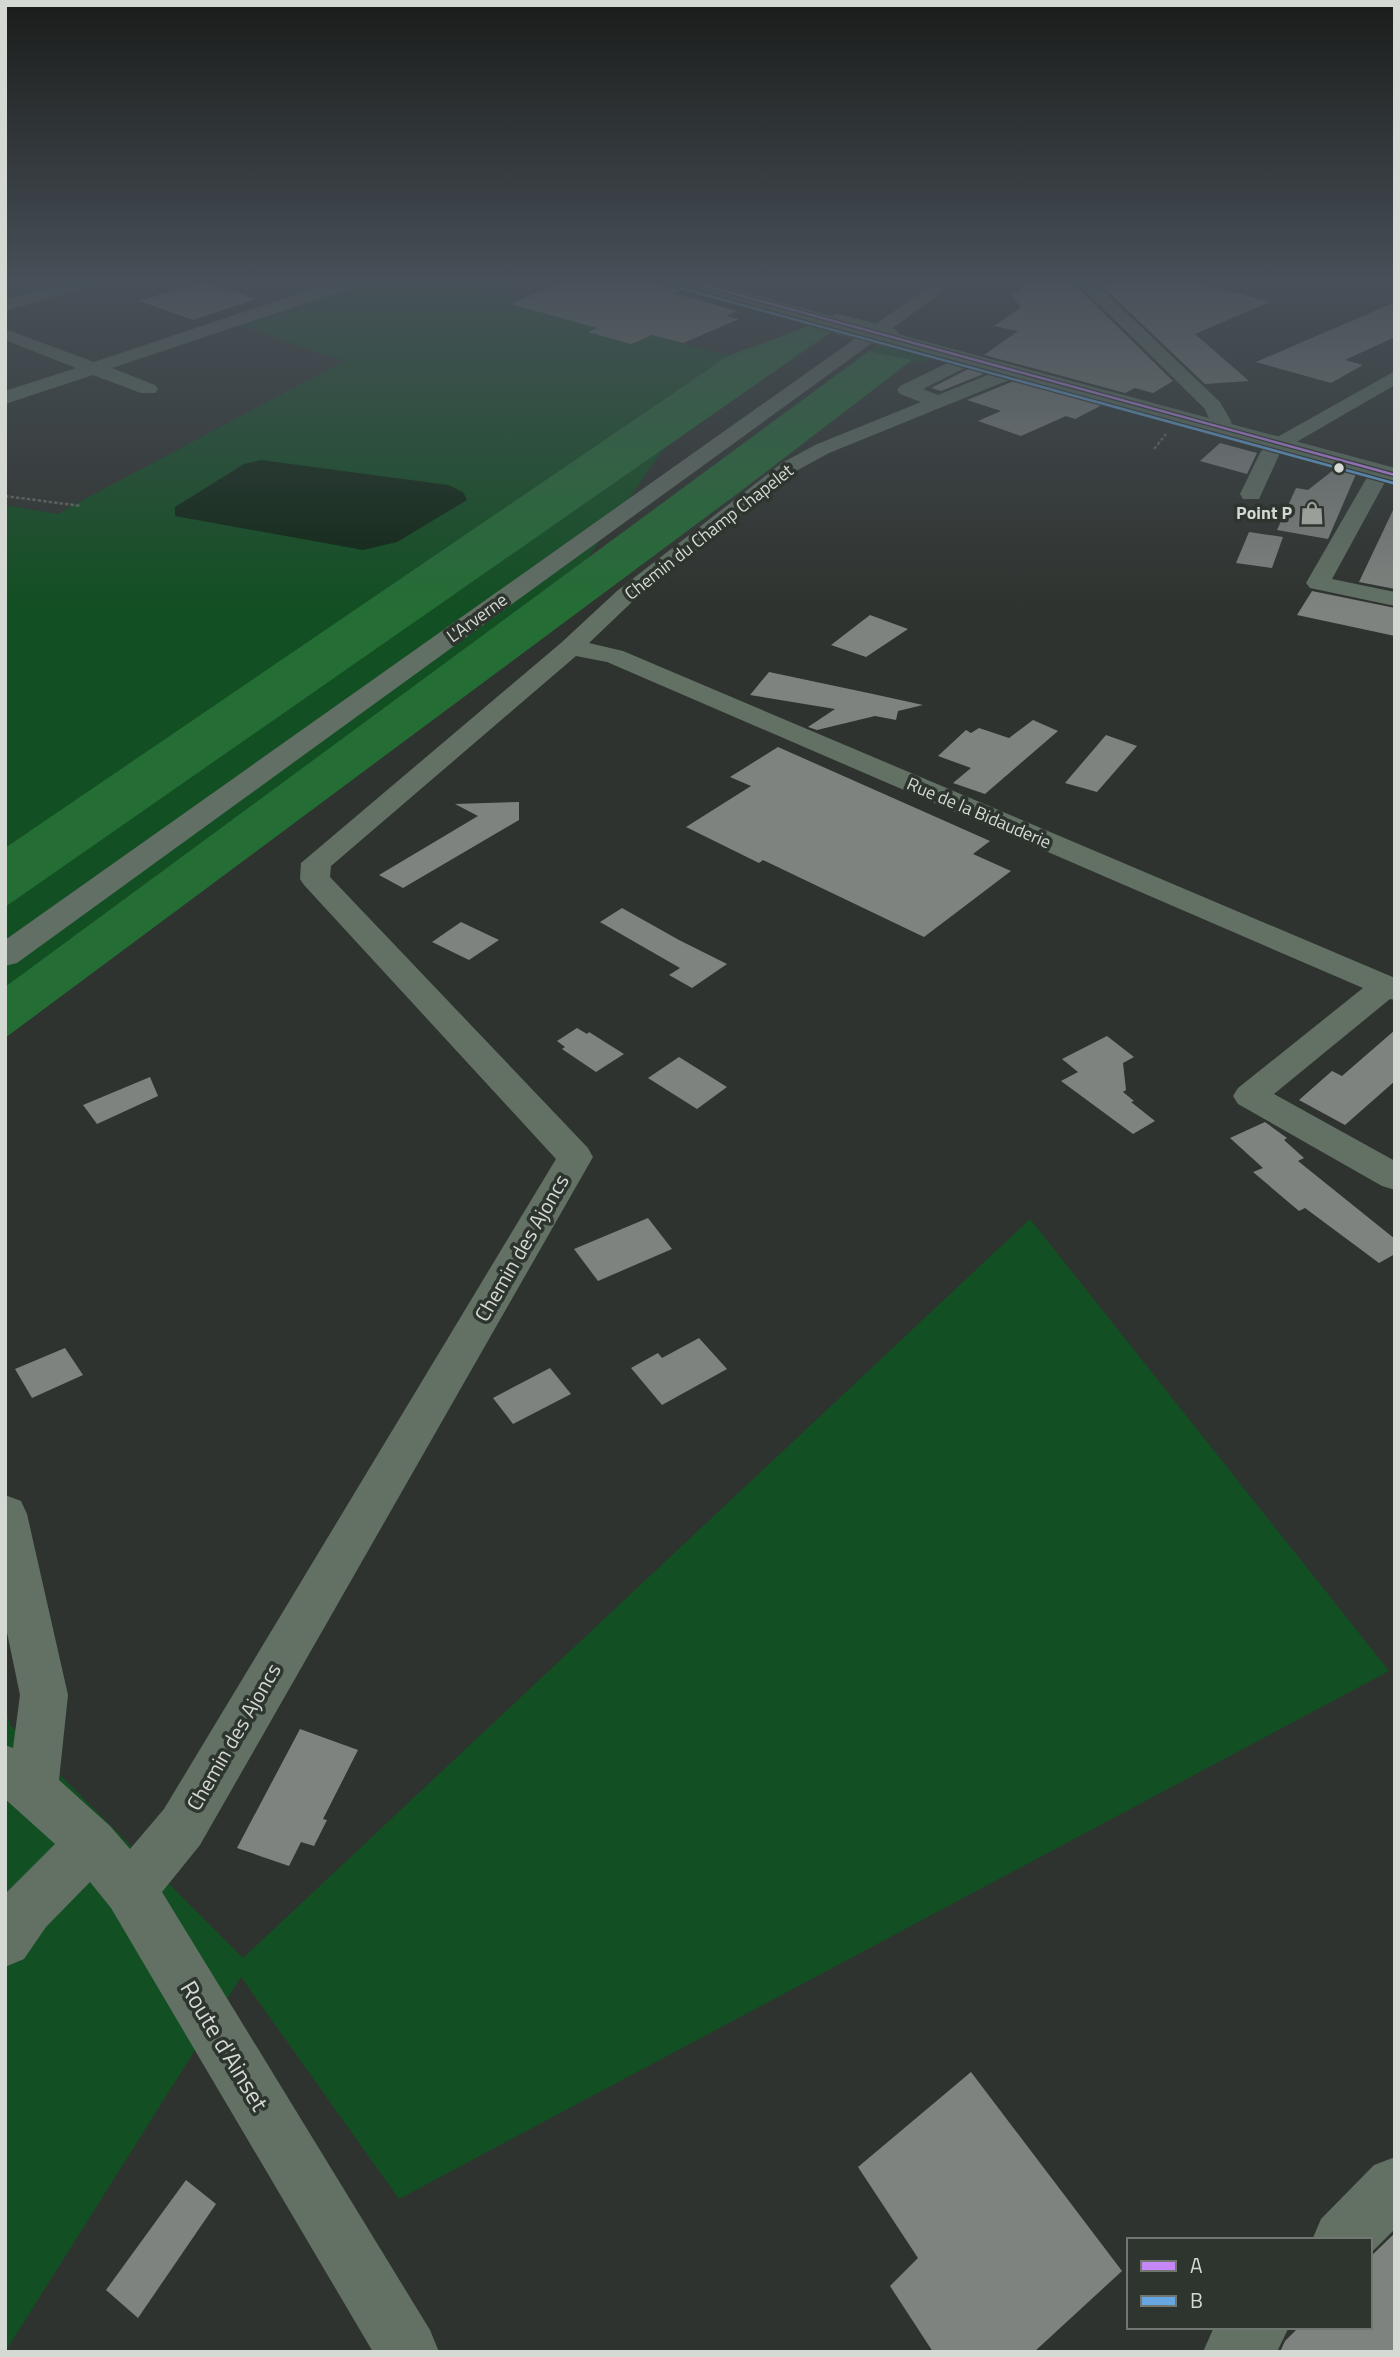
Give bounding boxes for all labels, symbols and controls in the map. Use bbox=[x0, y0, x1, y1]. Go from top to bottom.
street label: Chemin du Champ Chapelet bbox=[619, 457, 799, 606]
unlabelled marker bbox=[1332, 461, 1346, 475]
place label: Point P bbox=[1236, 499, 1292, 526]
shop icon: Point P bbox=[1298, 499, 1326, 527]
street label: L'Arverne bbox=[441, 586, 513, 649]
street label: Rue de la Bidauderie bbox=[903, 770, 1056, 855]
street label: Chemin des Ajoncs bbox=[466, 1168, 576, 1327]
street label: Chemin des Ajoncs bbox=[178, 1657, 288, 1816]
street label: Route d'Ainset bbox=[172, 1973, 278, 2118]
legend bbox=[1127, 2238, 1372, 2329]
text: A bbox=[1190, 2249, 1203, 2281]
text: B bbox=[1190, 2284, 1203, 2316]

